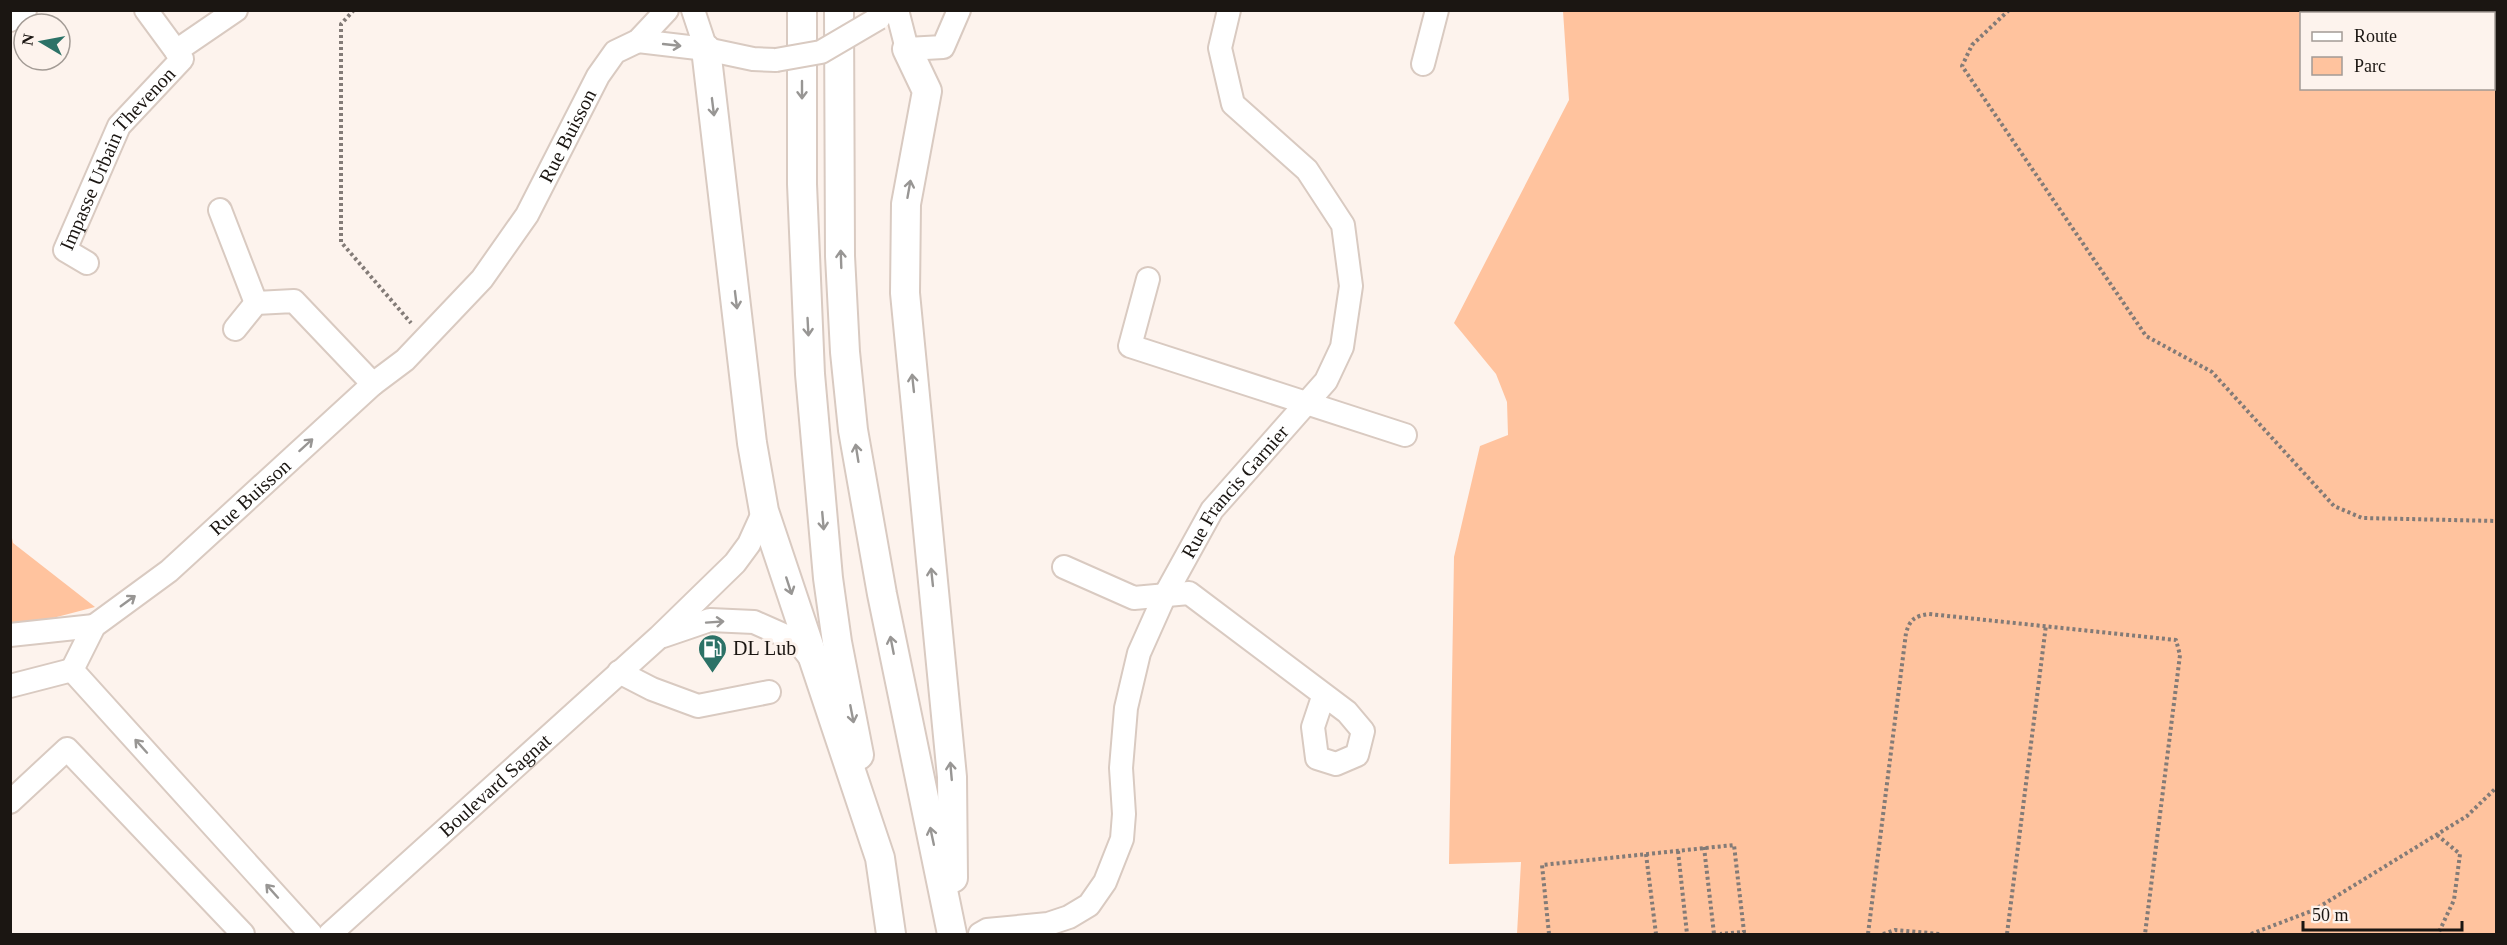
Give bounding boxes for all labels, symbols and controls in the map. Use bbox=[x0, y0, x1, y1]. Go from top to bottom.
north arrow bbox=[12, 12, 72, 72]
legend bbox=[2300, 12, 2495, 90]
text: Route bbox=[2354, 26, 2397, 46]
text: N bbox=[18, 32, 37, 47]
one-way arrow bbox=[661, 40, 681, 51]
text: Parc bbox=[2354, 56, 2386, 76]
street label: Impasse Urbain Thevenon bbox=[55, 63, 179, 253]
one-way arrow bbox=[796, 79, 808, 99]
street label: Rue Buisson bbox=[535, 85, 600, 186]
one-way arrow bbox=[707, 96, 718, 116]
one-way arrow bbox=[904, 179, 915, 199]
one-way arrow bbox=[835, 250, 847, 270]
one-way arrow bbox=[730, 290, 741, 310]
one-way arrow bbox=[803, 316, 814, 336]
one-way arrow bbox=[907, 373, 918, 393]
street label: Rue Francis Garnier bbox=[1177, 420, 1293, 562]
one-way arrow bbox=[299, 437, 314, 452]
one-way arrow bbox=[851, 444, 862, 464]
street label: Rue Buisson bbox=[205, 454, 295, 539]
one-way arrow bbox=[818, 511, 829, 531]
one-way arrow bbox=[926, 568, 937, 587]
one-way arrow bbox=[785, 576, 796, 595]
one-way arrow bbox=[120, 594, 136, 607]
one-way arrow bbox=[704, 616, 724, 627]
fuel station icon: DL Lub bbox=[696, 632, 728, 674]
one-way arrow bbox=[886, 636, 897, 655]
place label: DL Lub bbox=[733, 637, 796, 659]
one-way arrow bbox=[847, 704, 858, 723]
street label: Boulevard Sagnat bbox=[434, 729, 555, 841]
one-way arrow bbox=[134, 739, 148, 754]
one-way arrow bbox=[945, 762, 956, 782]
one-way arrow bbox=[925, 827, 937, 846]
one-way arrow bbox=[265, 884, 279, 899]
scale bar bbox=[2303, 894, 2462, 932]
text: 50 m bbox=[2312, 905, 2349, 925]

